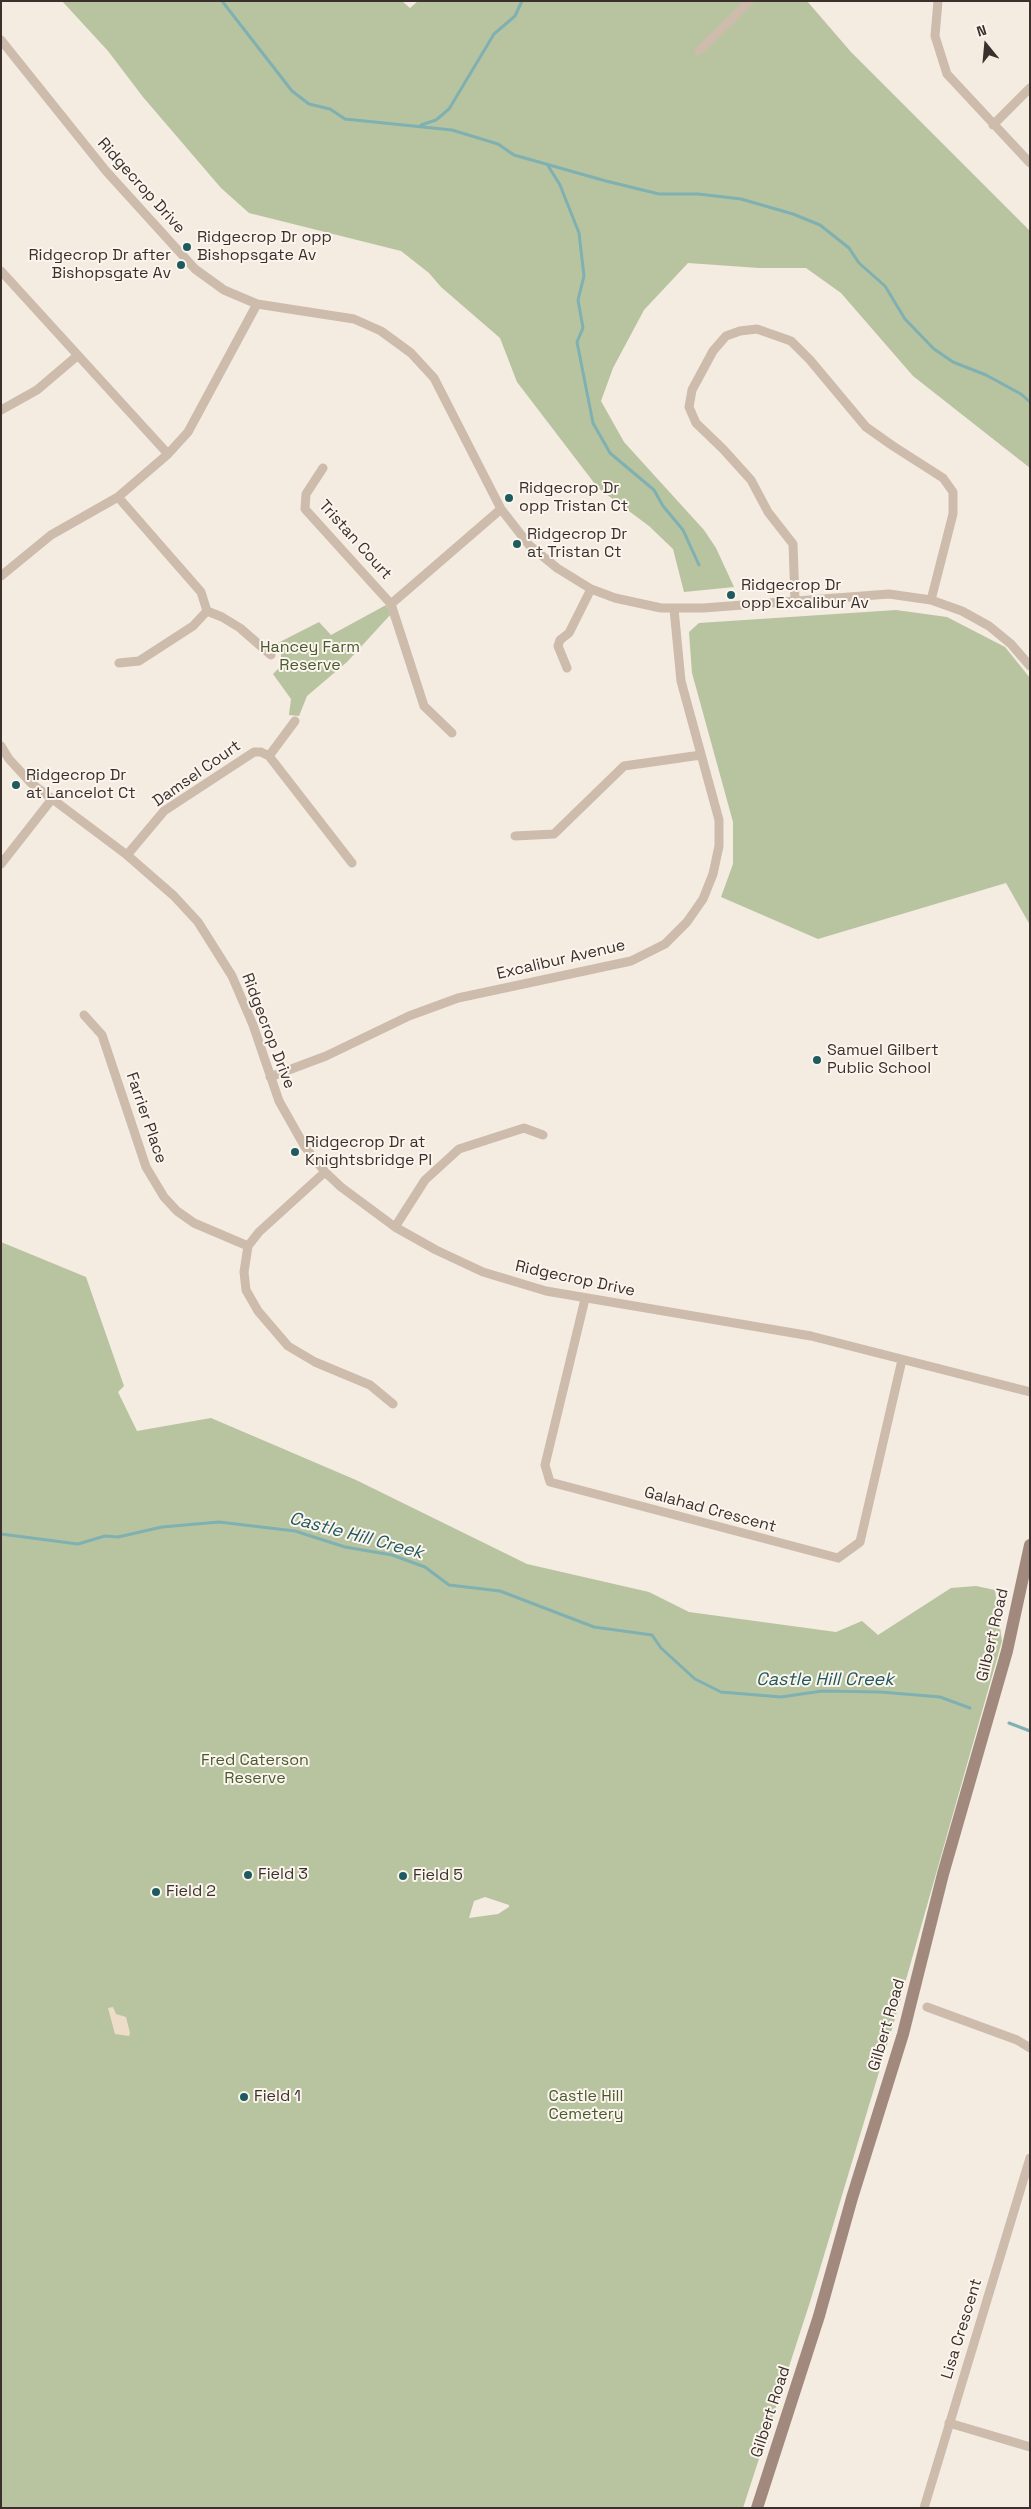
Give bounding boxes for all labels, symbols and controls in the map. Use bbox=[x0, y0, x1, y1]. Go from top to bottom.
north arrow bbox=[961, 20, 1011, 70]
text: N bbox=[974, 21, 989, 41]
street label: Ridgecrop Drive bbox=[93, 134, 189, 238]
place label: Ridgecrop Dr opp Bishopsgate Av bbox=[197, 228, 332, 266]
marker: Ridgecrop Dr opp Bishopsgate Av bbox=[181, 241, 193, 253]
place label: Ridgecrop Dr after Bishopsgate Av bbox=[29, 246, 171, 284]
marker: Ridgecrop Dr after Bishopsgate Av bbox=[175, 259, 187, 271]
place label: Ridgecrop Dr opp Tristan Ct bbox=[519, 479, 628, 517]
marker: Ridgecrop Dr opp Tristan Ct bbox=[503, 492, 515, 504]
street label: Tristan Court bbox=[314, 496, 396, 584]
place label: Ridgecrop Dr at Tristan Ct bbox=[527, 525, 627, 563]
marker: Ridgecrop Dr at Tristan Ct bbox=[511, 538, 523, 550]
place label: Ridgecrop Dr opp Excalibur Av bbox=[741, 576, 869, 614]
marker: Ridgecrop Dr opp Excalibur Av bbox=[725, 589, 737, 601]
park label: Hancey Farm Reserve bbox=[260, 638, 360, 676]
street label: Damsel Court bbox=[149, 737, 245, 811]
place label: Ridgecrop Dr at Lancelot Ct bbox=[26, 766, 136, 804]
marker: Ridgecrop Dr at Lancelot Ct bbox=[10, 779, 22, 791]
street label: Excalibur Avenue bbox=[495, 936, 627, 984]
street label: Ridgecrop Drive bbox=[237, 971, 299, 1091]
place label: Samuel Gilbert Public School bbox=[827, 1041, 939, 1079]
marker: Samuel Gilbert Public School bbox=[811, 1054, 823, 1066]
street label: Farrier Place bbox=[121, 1070, 171, 1166]
place label: Ridgecrop Dr at Knightsbridge Pl bbox=[305, 1133, 432, 1171]
marker: Ridgecrop Dr at Knightsbridge Pl bbox=[289, 1146, 301, 1158]
street label: Ridgecrop Drive bbox=[513, 1257, 637, 1301]
street label: Galahad Crescent bbox=[642, 1483, 778, 1537]
water label: Castle Hill Creek bbox=[287, 1508, 425, 1564]
street label: Gilbert Road bbox=[973, 1587, 1013, 1683]
water label: Castle Hill Creek bbox=[756, 1669, 894, 1691]
park label: Fred Caterson Reserve bbox=[201, 1751, 309, 1789]
place label: Field 3 bbox=[258, 1865, 308, 1885]
place label: Field 5 bbox=[413, 1866, 463, 1886]
marker: Field 3 bbox=[242, 1869, 254, 1881]
marker: Field 5 bbox=[397, 1870, 409, 1882]
place label: Field 2 bbox=[166, 1882, 216, 1902]
marker: Field 2 bbox=[150, 1886, 162, 1898]
street label: Gilbert Road bbox=[865, 1977, 909, 2073]
place label: Field 1 bbox=[254, 2087, 301, 2107]
park label: Castle Hill Cemetery bbox=[548, 2087, 624, 2125]
marker: Field 1 bbox=[238, 2091, 250, 2103]
street label: Lisa Crescent bbox=[938, 2276, 986, 2382]
street label: Gilbert Road bbox=[747, 2364, 795, 2460]

